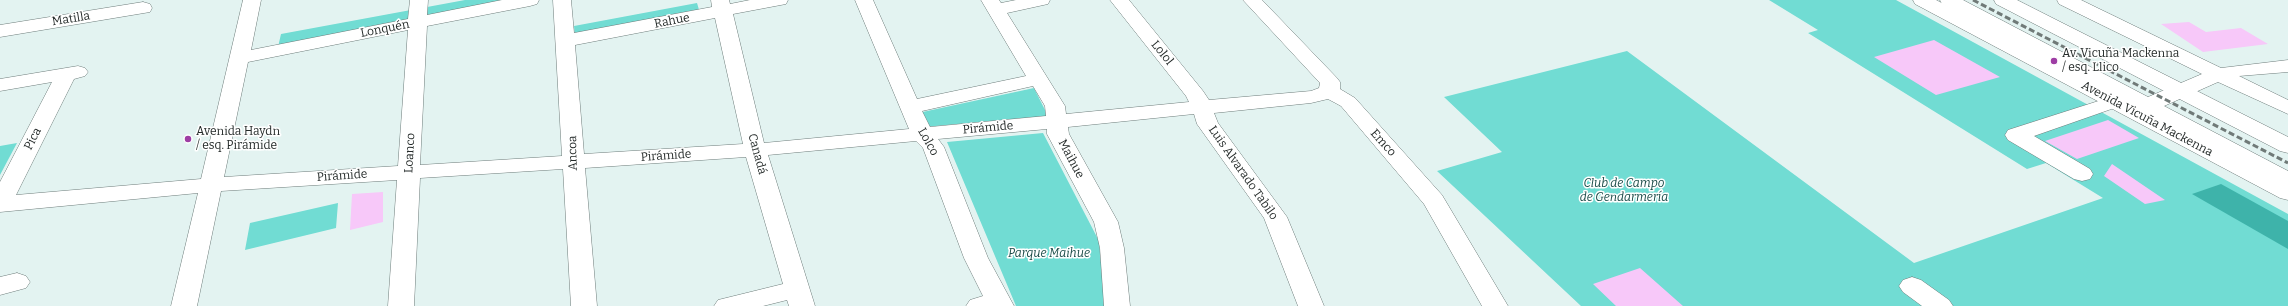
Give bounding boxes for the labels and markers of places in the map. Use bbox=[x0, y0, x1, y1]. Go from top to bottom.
place label: Av. Vicuña Mackenna / esq. Llico bbox=[2062, 47, 2179, 75]
marker: Av. Vicuña Mackenna / esq. Llico bbox=[2049, 56, 2059, 66]
place label: Avenida Haydn / esq. Pirámide bbox=[196, 125, 280, 153]
marker: Avenida Haydn / esq. Pirámide bbox=[183, 134, 193, 144]

